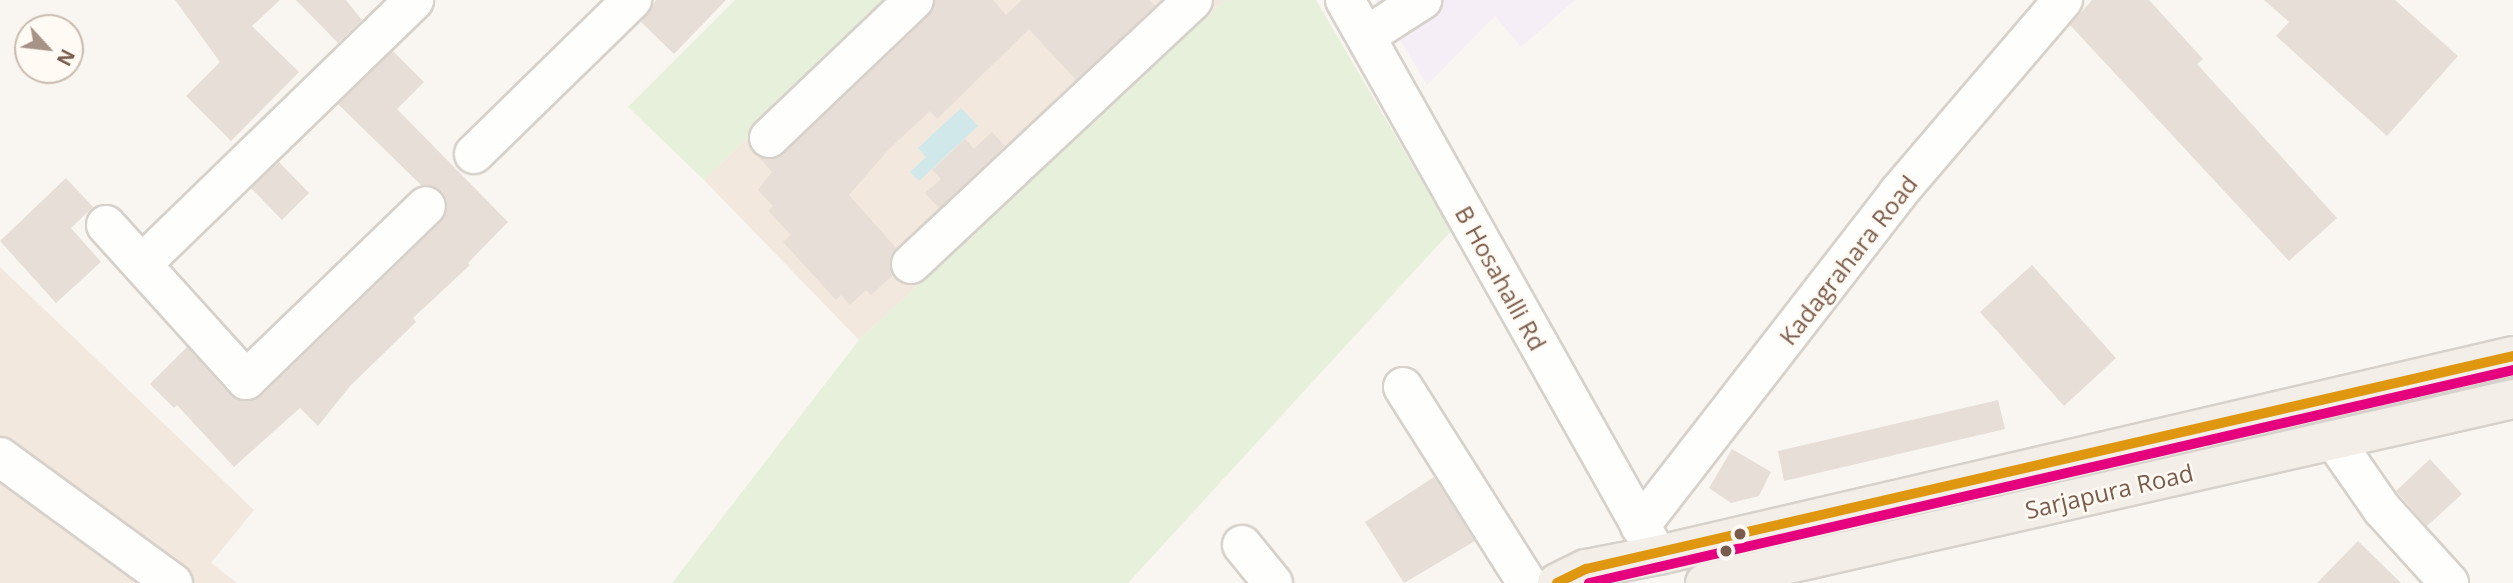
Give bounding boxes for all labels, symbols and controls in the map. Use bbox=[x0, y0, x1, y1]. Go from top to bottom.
north arrow bbox=[14, 14, 84, 84]
text: N bbox=[51, 45, 81, 70]
street label: Kadagrahara Road bbox=[1773, 170, 1923, 350]
street label: B Hosahalli Rd bbox=[1449, 201, 1553, 355]
street label: Sarjapura Road bbox=[2022, 458, 2196, 524]
unlabelled marker bbox=[1733, 527, 1747, 541]
unlabelled marker bbox=[1719, 544, 1733, 558]

